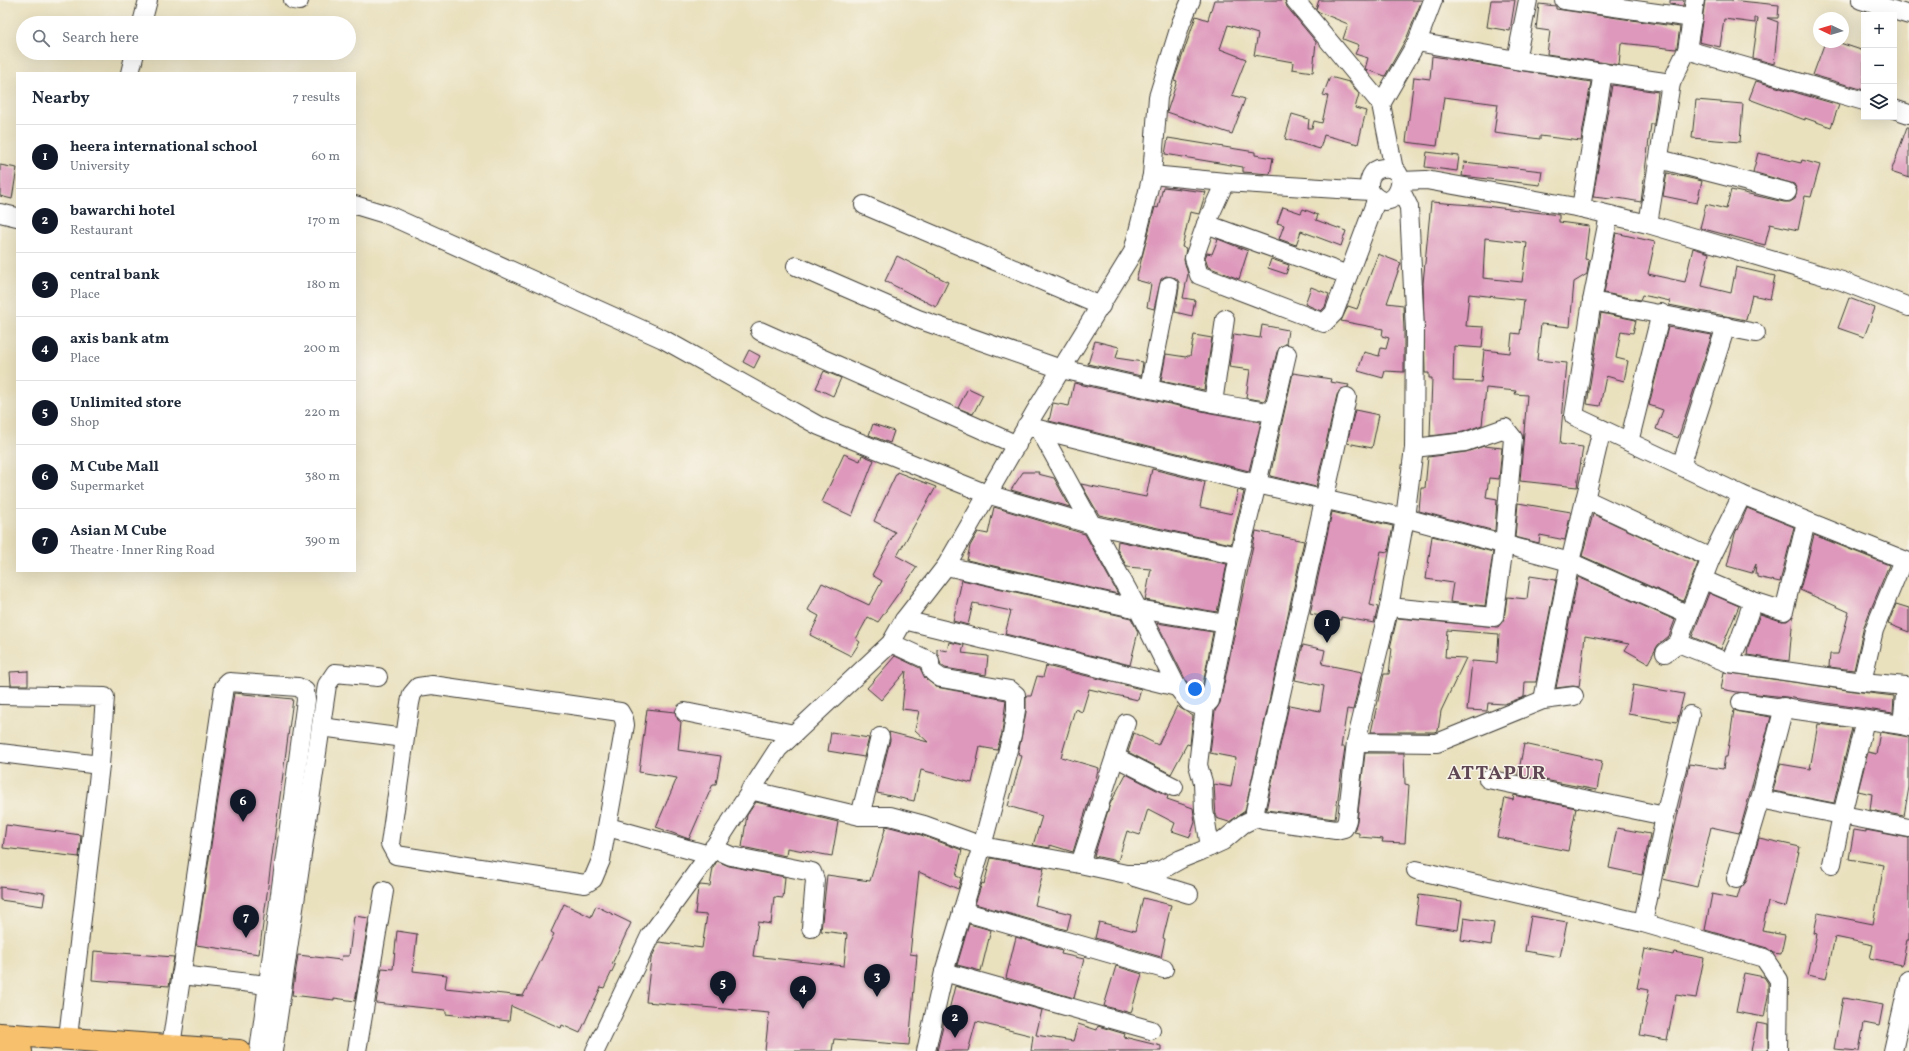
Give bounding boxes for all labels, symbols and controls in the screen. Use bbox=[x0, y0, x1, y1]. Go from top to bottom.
north arrow bbox=[1813, 12, 1849, 48]
map controls bbox=[1861, 12, 1897, 120]
button: + bbox=[1861, 12, 1897, 48]
search box bbox=[16, 16, 356, 60]
icon: search bbox=[30, 27, 52, 49]
text: Search here bbox=[62, 28, 139, 49]
button: − bbox=[1861, 48, 1897, 84]
button: layers bbox=[1861, 84, 1897, 120]
text: Nearby bbox=[32, 87, 90, 110]
text: 7 results bbox=[293, 89, 340, 107]
text: heera international school bbox=[70, 137, 257, 158]
text: 1 bbox=[42, 148, 48, 166]
text: 60 m bbox=[312, 148, 340, 166]
text: University bbox=[70, 158, 130, 176]
text: bawarchi hotel bbox=[70, 201, 175, 222]
text: 2 bbox=[42, 212, 48, 230]
text: 170 m bbox=[307, 212, 340, 230]
text: Restaurant bbox=[70, 222, 133, 240]
text: central bank bbox=[70, 265, 160, 286]
text: 3 bbox=[42, 276, 48, 294]
text: 180 m bbox=[306, 276, 340, 294]
text: Place bbox=[70, 286, 100, 304]
text: axis bank atm bbox=[70, 329, 169, 350]
text: 4 bbox=[41, 340, 49, 358]
text: 200 m bbox=[303, 340, 340, 358]
text: Place bbox=[70, 350, 100, 368]
text: Unlimited store bbox=[70, 393, 181, 414]
text: 5 bbox=[42, 404, 48, 422]
text: 220 m bbox=[304, 404, 340, 422]
text: Shop bbox=[70, 414, 99, 432]
text: M Cube Mall bbox=[70, 457, 159, 478]
text: 6 bbox=[41, 468, 49, 486]
text: 380 m bbox=[305, 468, 340, 486]
text: Supermarket bbox=[70, 478, 145, 496]
text: Asian M Cube bbox=[70, 521, 167, 542]
text: 7 bbox=[42, 532, 48, 550]
text: 390 m bbox=[305, 532, 340, 550]
text: Theatre · Inner Ring Road bbox=[70, 542, 215, 560]
pin: 1 bbox=[1314, 610, 1340, 643]
your location bbox=[1185, 679, 1205, 699]
district label: ATTAPUR bbox=[1447, 760, 1547, 788]
pin: 6 bbox=[230, 789, 256, 822]
pin: 7 bbox=[233, 905, 259, 938]
pin: 3 bbox=[864, 964, 890, 997]
pin: 5 bbox=[710, 971, 736, 1004]
pin: 4 bbox=[790, 976, 816, 1009]
pin: 2 bbox=[942, 1005, 968, 1038]

